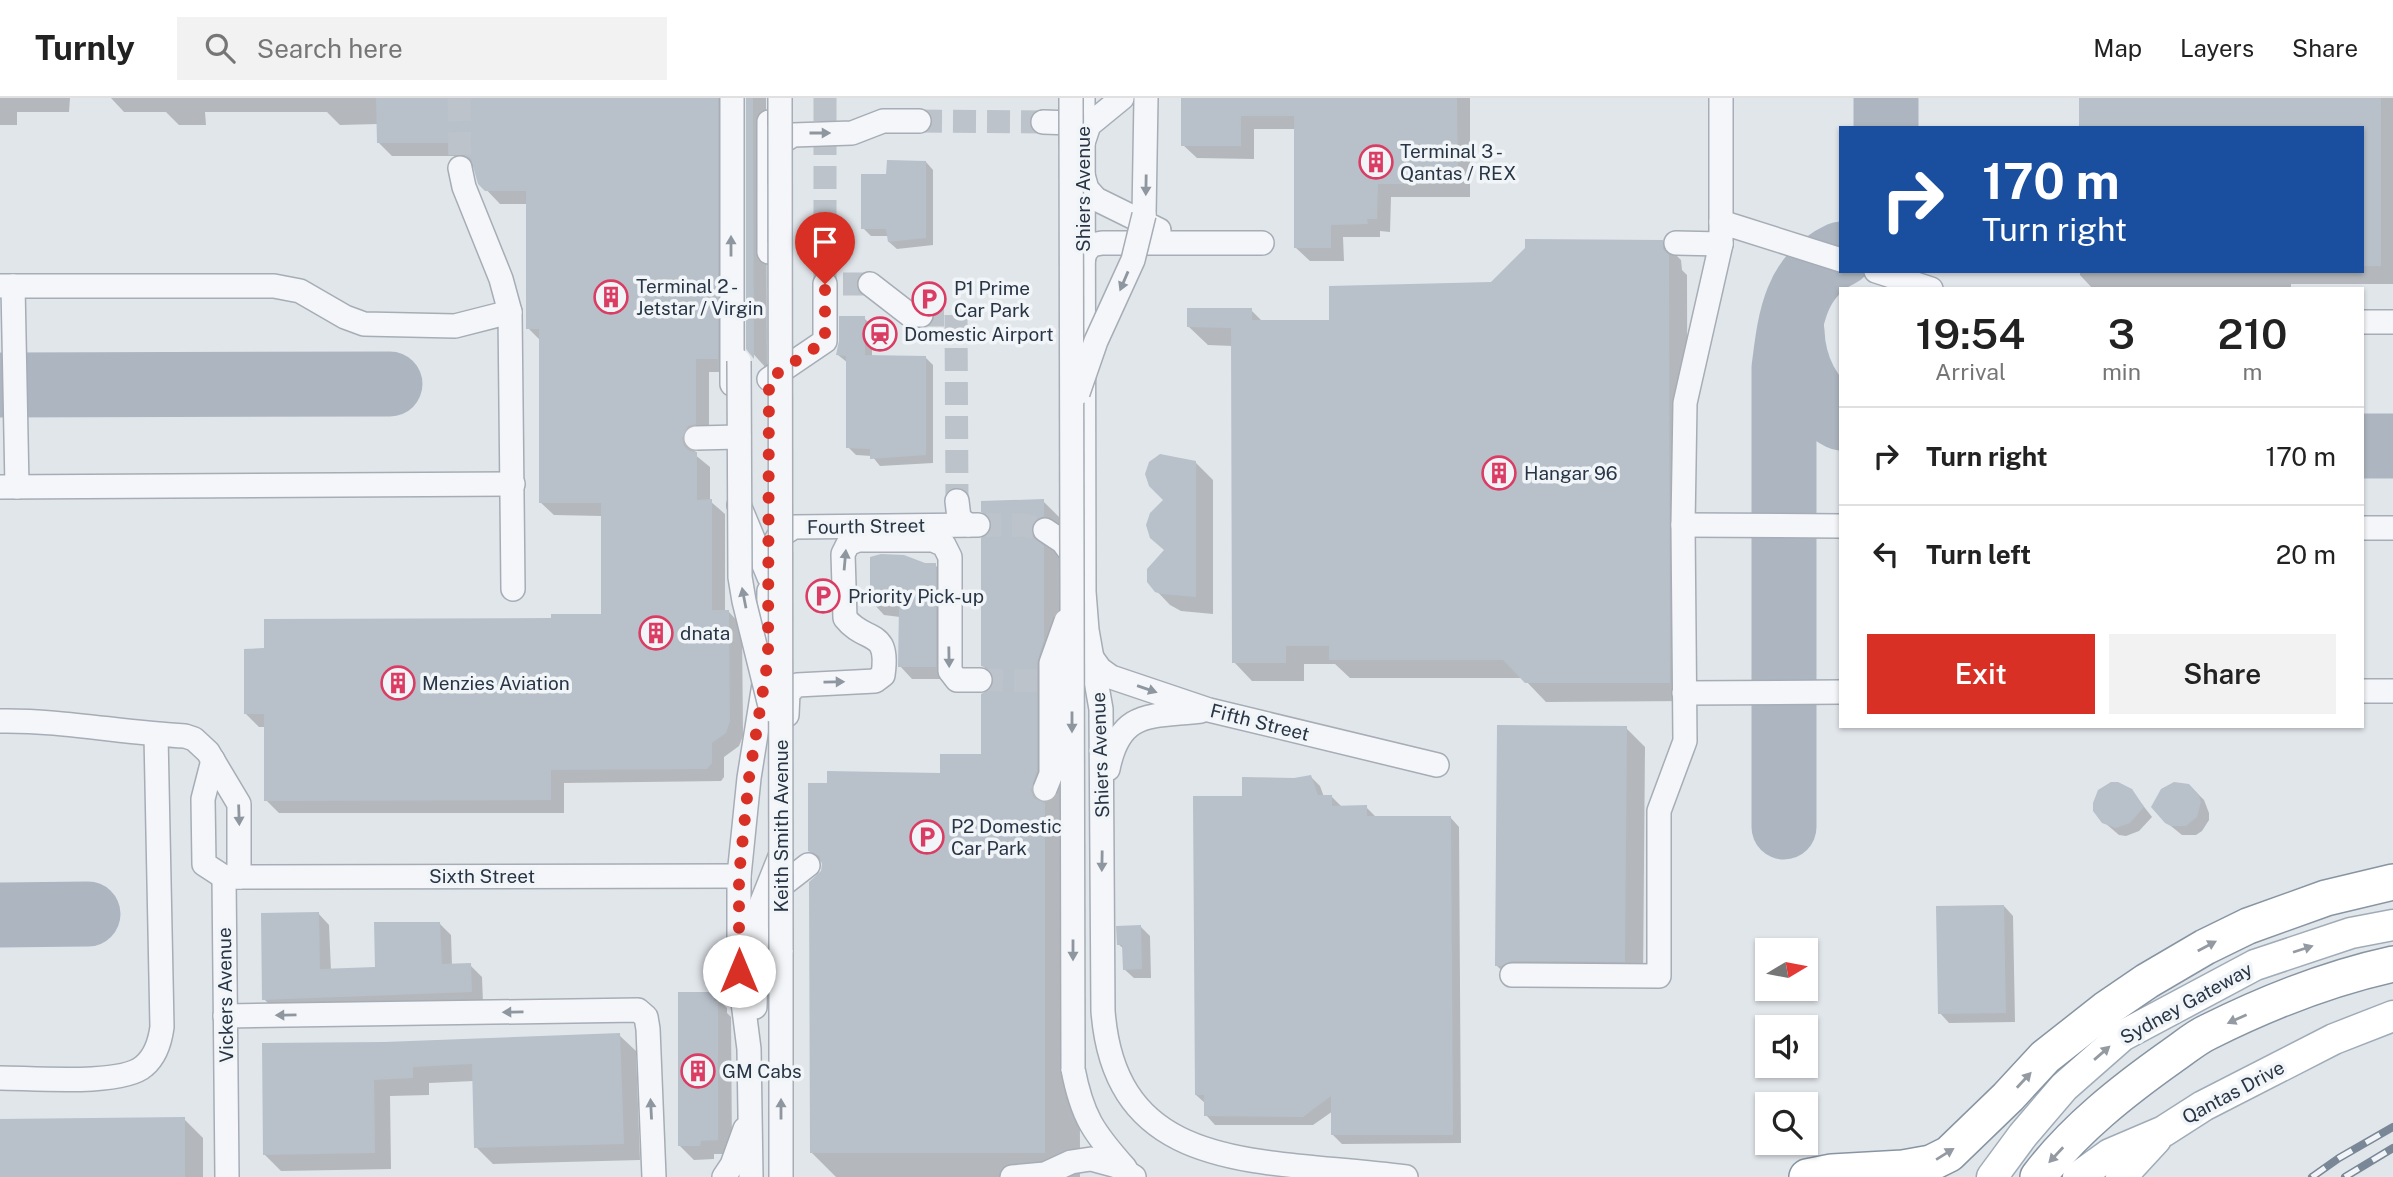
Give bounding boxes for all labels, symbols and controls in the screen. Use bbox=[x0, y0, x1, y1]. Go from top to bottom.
search box bbox=[177, 17, 667, 80]
text: Turnly bbox=[35, 29, 135, 67]
icon: search bbox=[201, 29, 239, 67]
text: Search here bbox=[257, 33, 403, 64]
text: Map bbox=[2093, 34, 2142, 62]
text: Layers bbox=[2180, 34, 2254, 62]
text: Share bbox=[2292, 34, 2358, 62]
street label: Shiers Avenue bbox=[1072, 126, 1094, 252]
one-way arrow bbox=[809, 127, 831, 139]
place label: Terminal 3 - Qantas / REX bbox=[1400, 140, 1516, 184]
building icon: Terminal 3 - Qantas / REX bbox=[1357, 143, 1395, 181]
text: 170 m bbox=[1982, 152, 2120, 210]
icon: right bbox=[1867, 154, 1958, 245]
one-way arrow bbox=[1140, 175, 1151, 197]
text: Turn right bbox=[1982, 211, 2127, 248]
pin bbox=[795, 212, 855, 284]
icon: arrive bbox=[806, 223, 844, 261]
one-way arrow bbox=[726, 234, 737, 256]
one-way arrow bbox=[1119, 270, 1130, 291]
place label: Terminal 2 - Jetstar / Virgin bbox=[636, 275, 764, 319]
place label: P1 Prime Car Park bbox=[954, 277, 1030, 321]
building icon: Terminal 2 - Jetstar / Virgin bbox=[592, 278, 630, 316]
parking icon: P1 Prime Car Park bbox=[910, 280, 948, 318]
text: 19:54 bbox=[1916, 309, 2025, 358]
text: 3 bbox=[2108, 309, 2135, 358]
text: 210 bbox=[2217, 309, 2287, 358]
station icon: Domestic Airport bbox=[861, 315, 899, 353]
place label: Domestic Airport bbox=[904, 323, 1054, 345]
text: Arrival bbox=[1935, 358, 2006, 385]
text: min bbox=[2102, 358, 2141, 385]
text: m bbox=[2243, 358, 2262, 385]
icon: right bbox=[1867, 437, 1905, 475]
text: Turn right bbox=[1926, 441, 2048, 472]
text: 170 m bbox=[2266, 441, 2336, 472]
building icon: Hangar 96 bbox=[1480, 454, 1518, 492]
place label: Hangar 96 bbox=[1524, 462, 1618, 484]
street label: Fourth Street bbox=[807, 514, 925, 538]
icon: left bbox=[1867, 535, 1905, 573]
text: Turn left bbox=[1926, 539, 2031, 570]
text: 20 m bbox=[2276, 539, 2336, 570]
one-way arrow bbox=[840, 549, 851, 571]
parking icon: Priority Pick-up bbox=[804, 577, 842, 615]
place label: Priority Pick-up bbox=[848, 585, 984, 607]
one-way arrow bbox=[738, 587, 749, 609]
building icon: dnata bbox=[637, 614, 675, 652]
place label: dnata bbox=[680, 622, 730, 644]
button: Exit bbox=[1867, 634, 2095, 714]
button: Share bbox=[2109, 634, 2336, 714]
one-way arrow bbox=[944, 646, 955, 668]
building icon: Menzies Aviation bbox=[379, 664, 417, 702]
place label: Menzies Aviation bbox=[422, 672, 570, 694]
one-way arrow bbox=[823, 676, 845, 688]
one-way arrow bbox=[1137, 684, 1158, 695]
street label: Shiers Avenue bbox=[1087, 692, 1113, 818]
street label: Fifth Street bbox=[1208, 699, 1312, 745]
one-way arrow bbox=[1066, 711, 1078, 733]
street label: Keith Smith Avenue bbox=[770, 740, 792, 912]
one-way arrow bbox=[233, 804, 244, 826]
place label: P2 Domestic Car Park bbox=[951, 815, 1062, 859]
parking icon: P2 Domestic Car Park bbox=[908, 818, 946, 856]
one-way arrow bbox=[1097, 850, 1108, 872]
street label: Sixth Street bbox=[429, 865, 535, 887]
street label: Vickers Avenue bbox=[213, 927, 237, 1063]
position arrow bbox=[702, 934, 776, 1008]
north arrow bbox=[1755, 938, 1818, 1001]
map controls bbox=[1755, 938, 1818, 1155]
one-way arrow bbox=[1067, 939, 1079, 961]
one-way arrow bbox=[2197, 941, 2217, 952]
one-way arrow bbox=[2293, 943, 2314, 954]
street label: Sydney Gateway bbox=[2116, 958, 2256, 1048]
one-way arrow bbox=[502, 1006, 524, 1017]
one-way arrow bbox=[275, 1009, 297, 1021]
one-way arrow bbox=[2226, 1014, 2247, 1025]
button: sound bbox=[1755, 1015, 1818, 1078]
one-way arrow bbox=[2094, 1046, 2111, 1061]
building icon: GM Cabs bbox=[679, 1052, 717, 1090]
street label: Qantas Drive bbox=[2178, 1056, 2288, 1128]
place label: GM Cabs bbox=[722, 1060, 802, 1082]
one-way arrow bbox=[2016, 1071, 2032, 1089]
button: search bbox=[1755, 1092, 1818, 1155]
one-way arrow bbox=[646, 1098, 657, 1120]
one-way arrow bbox=[775, 1098, 787, 1120]
one-way arrow bbox=[2048, 1146, 2064, 1164]
one-way arrow bbox=[1936, 1148, 1955, 1161]

